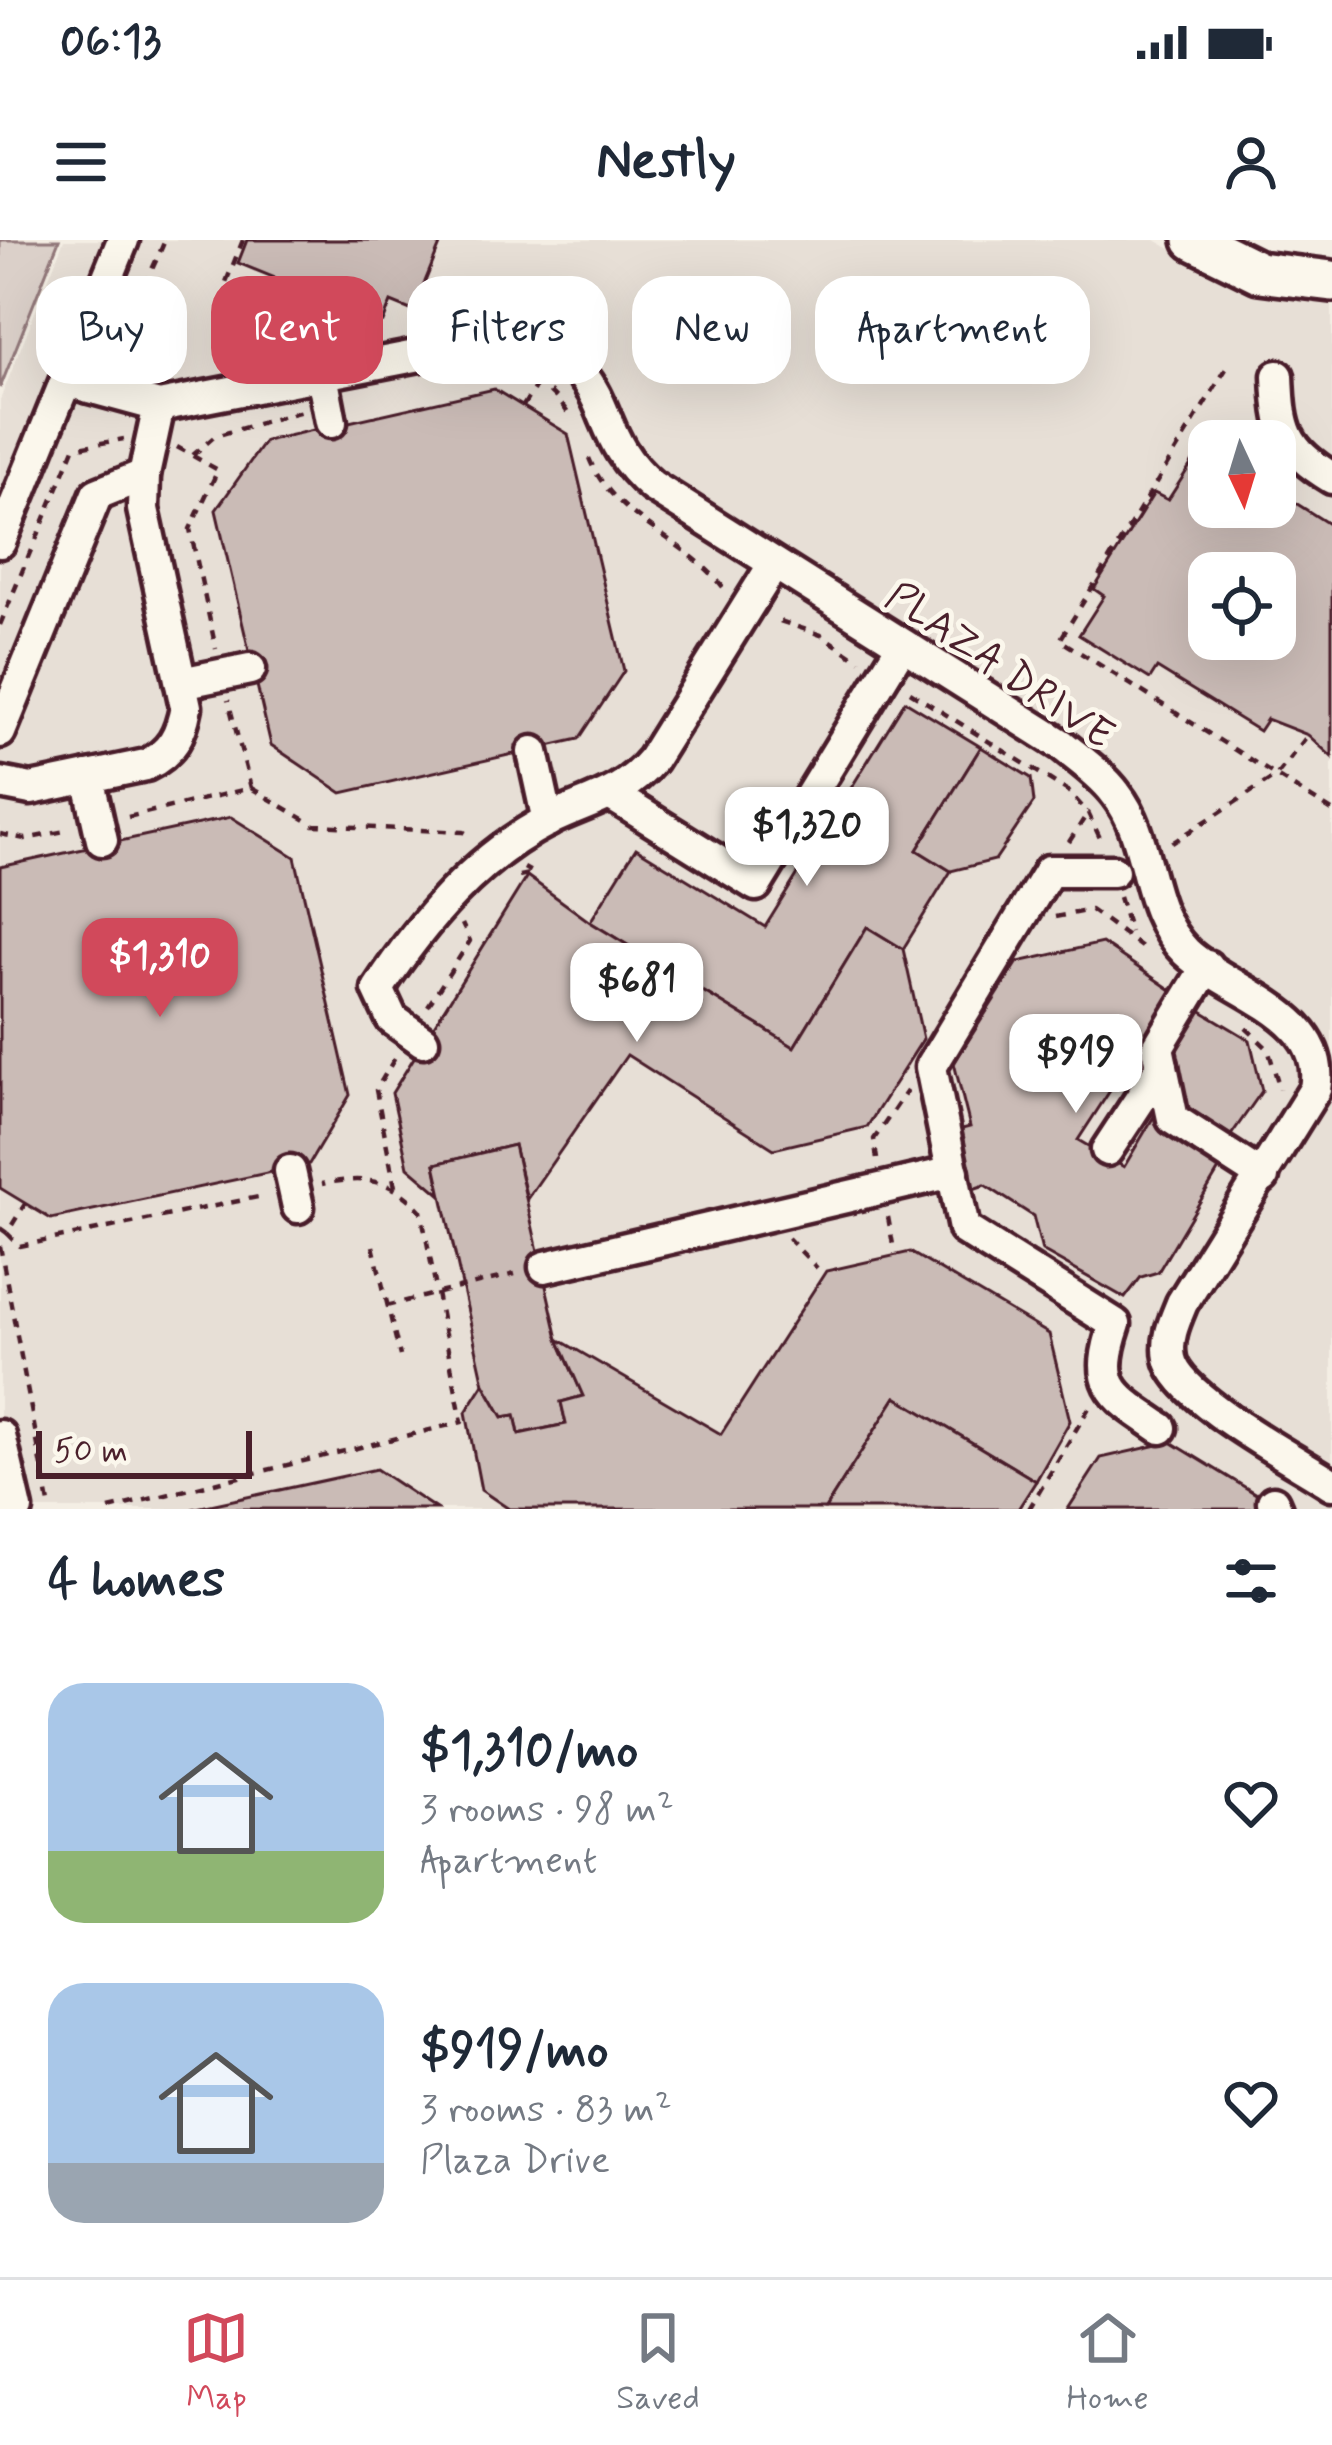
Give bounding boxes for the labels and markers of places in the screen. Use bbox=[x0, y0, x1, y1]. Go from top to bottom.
pin: $1,320 bbox=[709, 787, 905, 889]
pin: $1,310 bbox=[62, 918, 258, 1020]
pin: $681 bbox=[566, 943, 708, 1045]
pin: $919 bbox=[1005, 1014, 1147, 1116]

